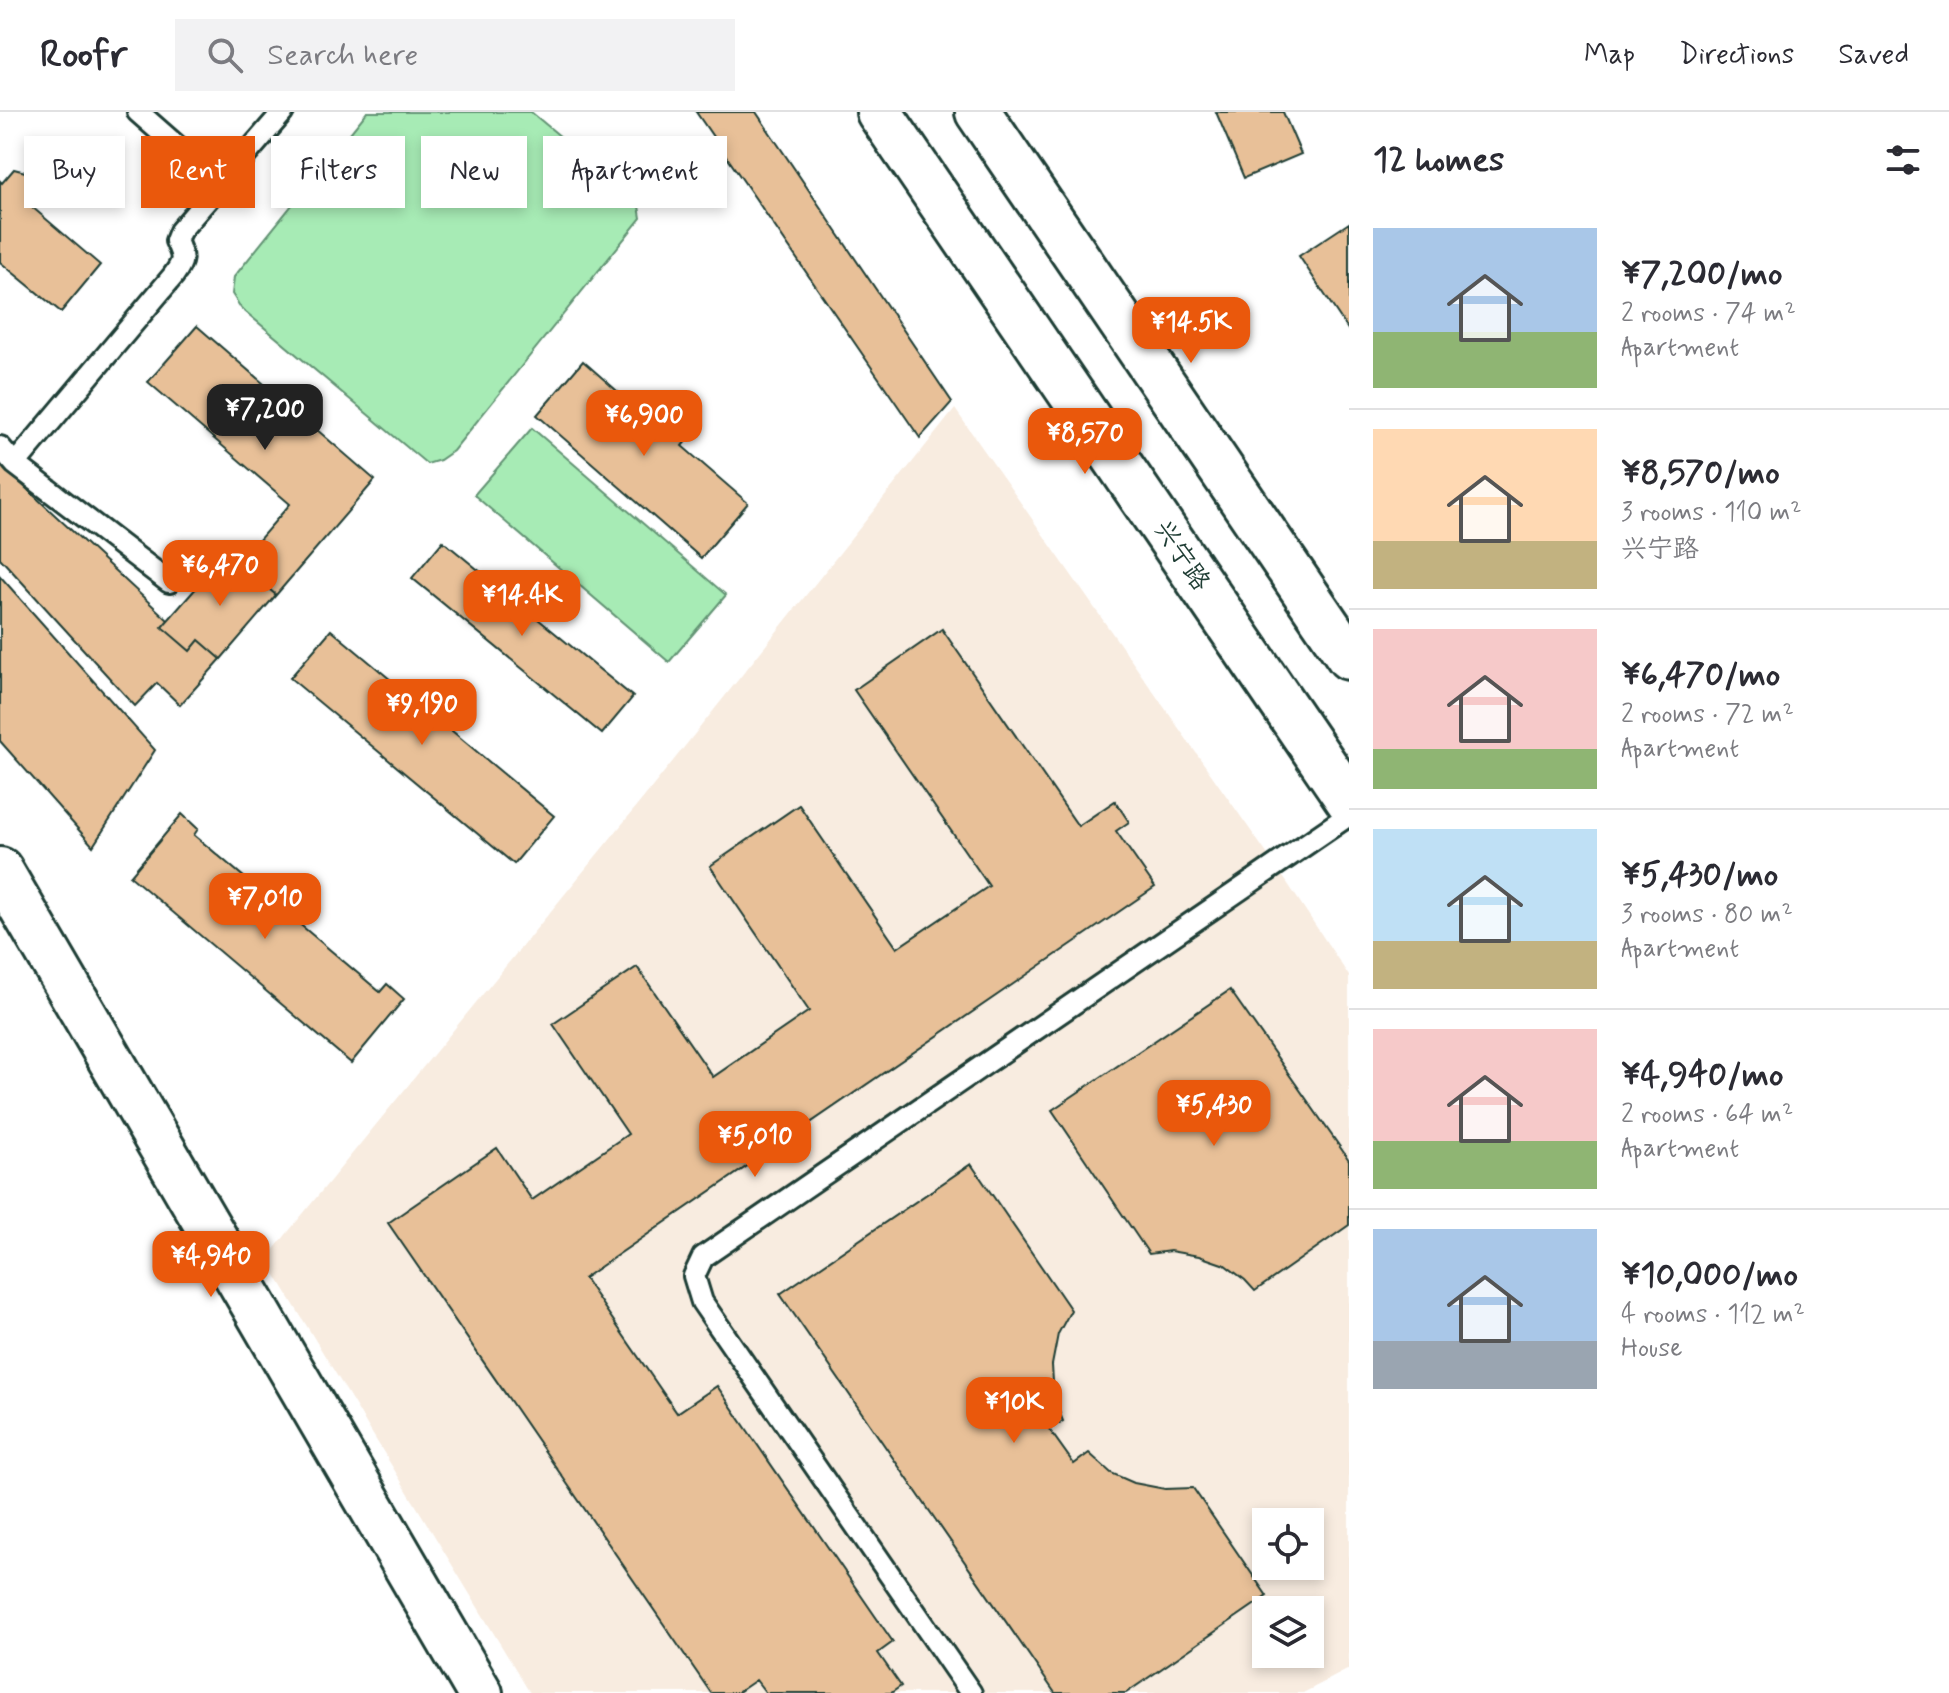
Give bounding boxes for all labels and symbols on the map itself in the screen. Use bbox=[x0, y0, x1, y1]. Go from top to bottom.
pin: ¥14.5K bbox=[1126, 297, 1256, 365]
pin: ¥7,200 bbox=[200, 384, 330, 452]
pin: ¥6,900 bbox=[579, 390, 709, 458]
pin: ¥8,570 bbox=[1020, 408, 1150, 476]
street label: 兴宁路 bbox=[1145, 514, 1217, 598]
pin: ¥6,470 bbox=[155, 540, 285, 608]
pin: ¥14.4K bbox=[457, 570, 587, 638]
pin: ¥9,190 bbox=[357, 679, 487, 747]
pin: ¥7,010 bbox=[200, 873, 330, 941]
pin: ¥5,430 bbox=[1149, 1080, 1279, 1148]
pin: ¥5,010 bbox=[690, 1111, 820, 1179]
pin: ¥4,940 bbox=[146, 1231, 276, 1299]
pin: ¥10K bbox=[967, 1377, 1061, 1445]

